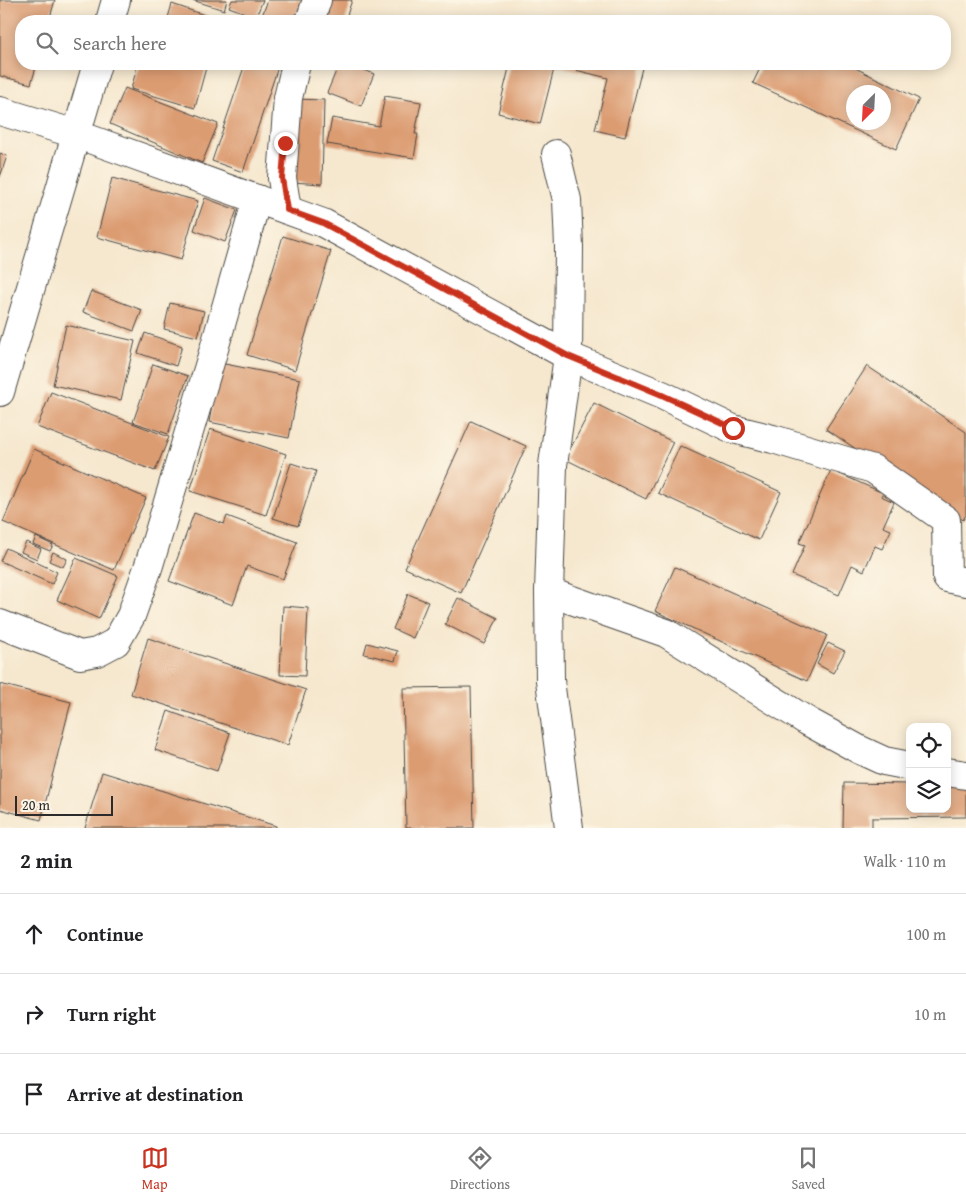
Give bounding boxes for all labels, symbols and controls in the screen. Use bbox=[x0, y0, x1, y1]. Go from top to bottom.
search box bbox=[15, 15, 951, 70]
icon: search bbox=[33, 29, 61, 57]
text: Search here bbox=[73, 29, 167, 57]
north arrow bbox=[846, 85, 891, 130]
route end bbox=[274, 132, 297, 155]
route start bbox=[722, 417, 745, 440]
map controls bbox=[906, 723, 951, 813]
button: locate bbox=[906, 723, 951, 768]
button: layers bbox=[906, 768, 951, 813]
scale bar bbox=[15, 793, 112, 816]
text: 20 m bbox=[22, 795, 50, 815]
text: 2 min bbox=[20, 845, 72, 876]
text: Walk · 110 m bbox=[863, 849, 946, 873]
icon: ahead bbox=[20, 920, 48, 948]
text: Continue bbox=[67, 920, 144, 948]
text: 100 m bbox=[906, 922, 946, 946]
icon: right bbox=[20, 1000, 48, 1028]
text: Turn right bbox=[67, 1000, 156, 1028]
text: 10 m bbox=[914, 1002, 946, 1026]
icon: arrive bbox=[20, 1080, 48, 1108]
text: Arrive at destination bbox=[67, 1080, 243, 1108]
tab: Map bbox=[141, 1144, 169, 1194]
tab: Directions bbox=[450, 1144, 510, 1194]
tab: Saved bbox=[791, 1144, 825, 1194]

